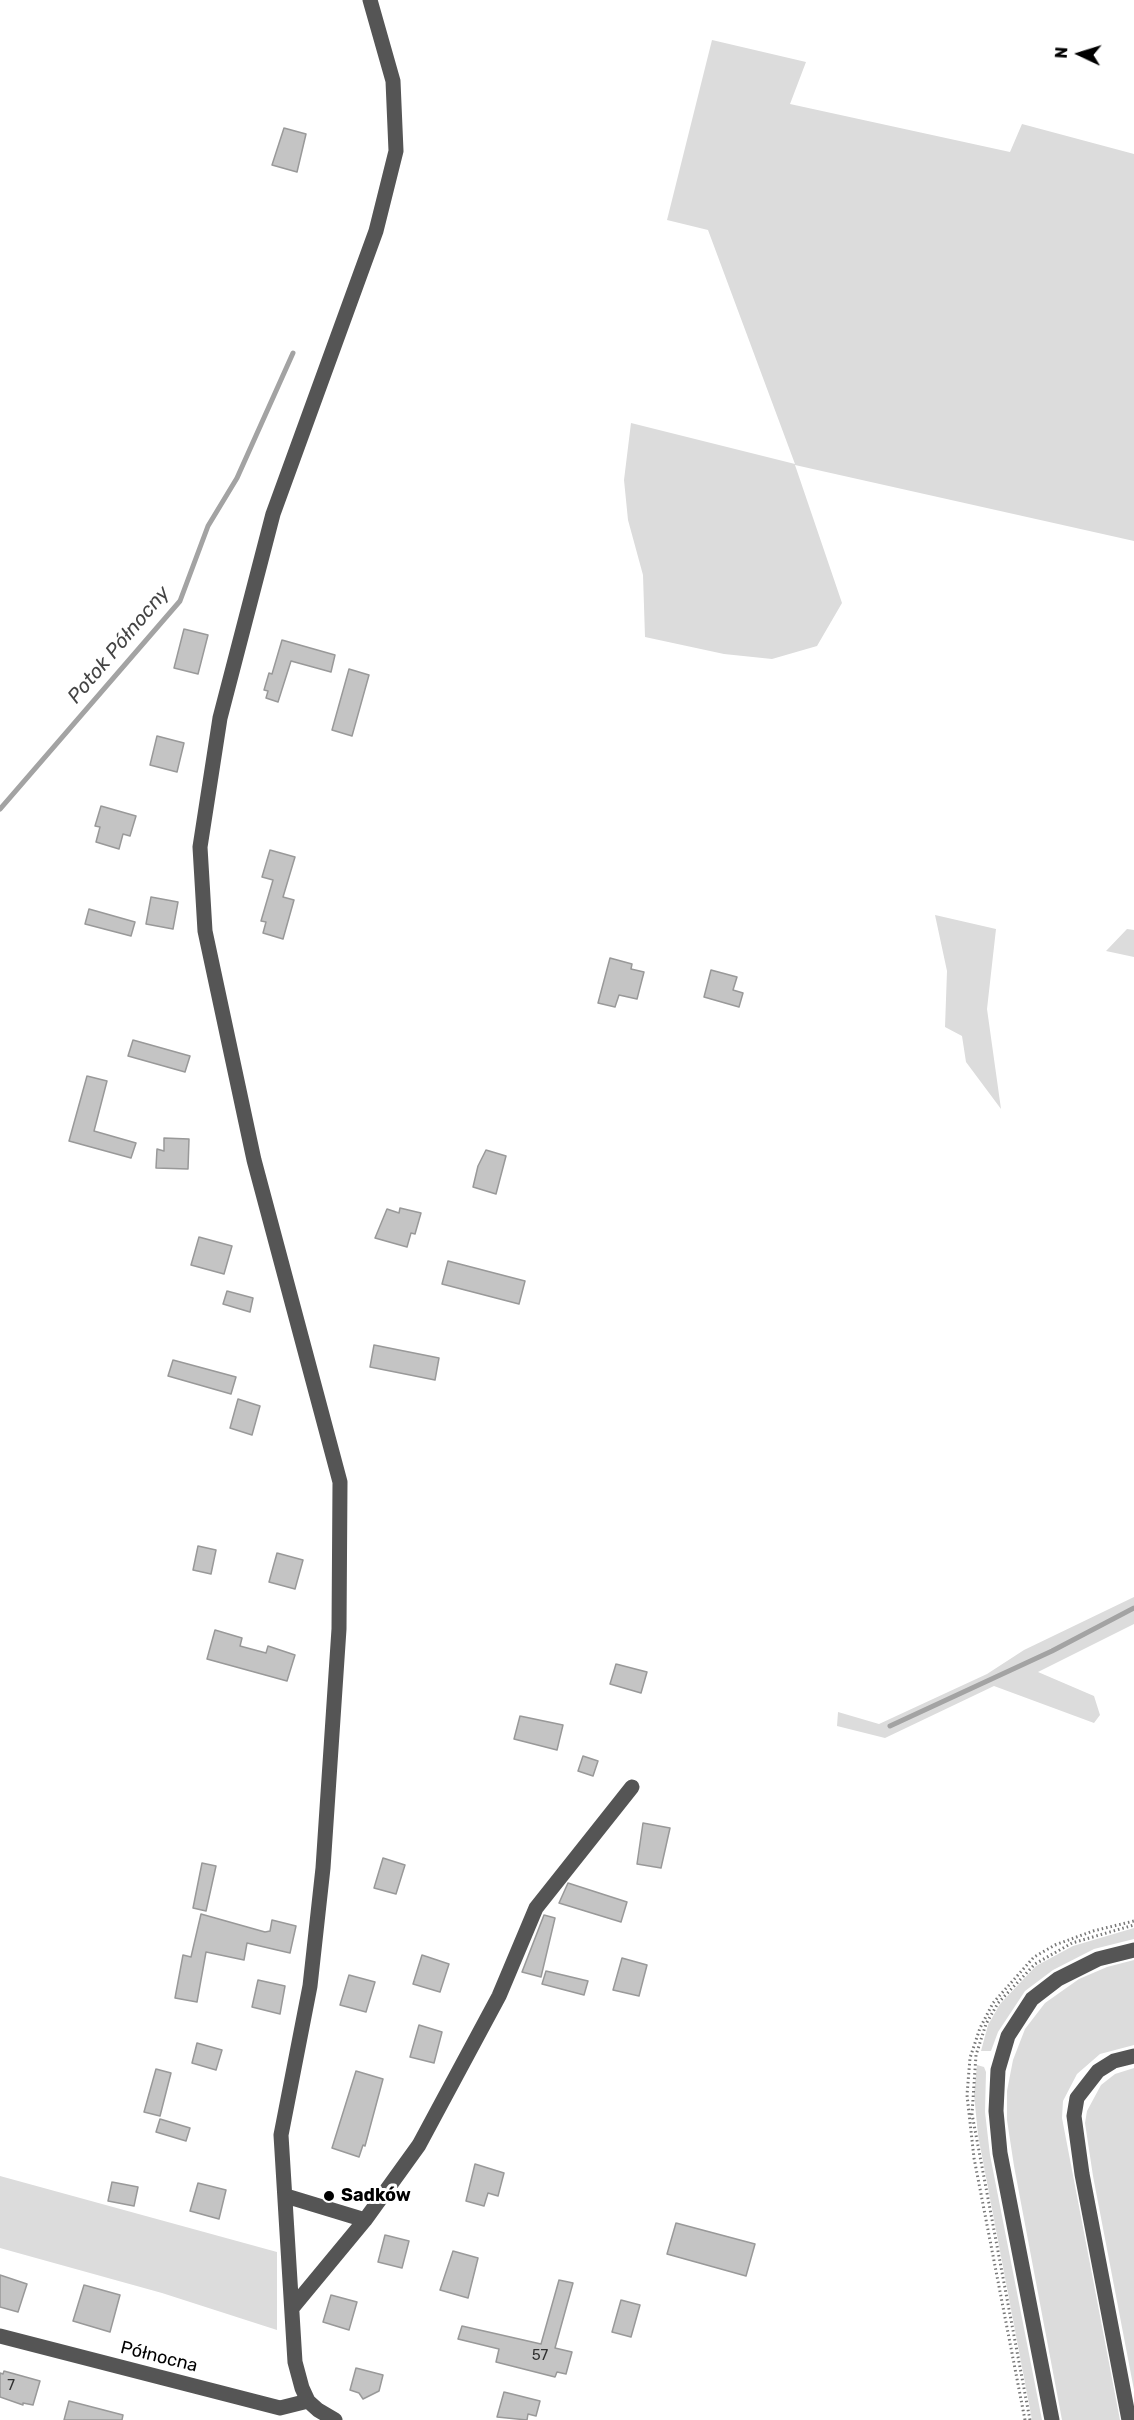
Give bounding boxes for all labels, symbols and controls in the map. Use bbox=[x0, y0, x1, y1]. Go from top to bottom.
north arrow bbox=[1050, 24, 1110, 84]
text: N bbox=[1052, 46, 1071, 59]
water label: Potok Północny bbox=[63, 581, 175, 709]
place label: Sadków bbox=[341, 2185, 411, 2207]
marker: Sadków bbox=[322, 2189, 336, 2203]
street label: Północna bbox=[118, 2337, 200, 2377]
house number: 57 bbox=[532, 2347, 548, 2365]
house number: 7 bbox=[7, 2377, 15, 2395]

